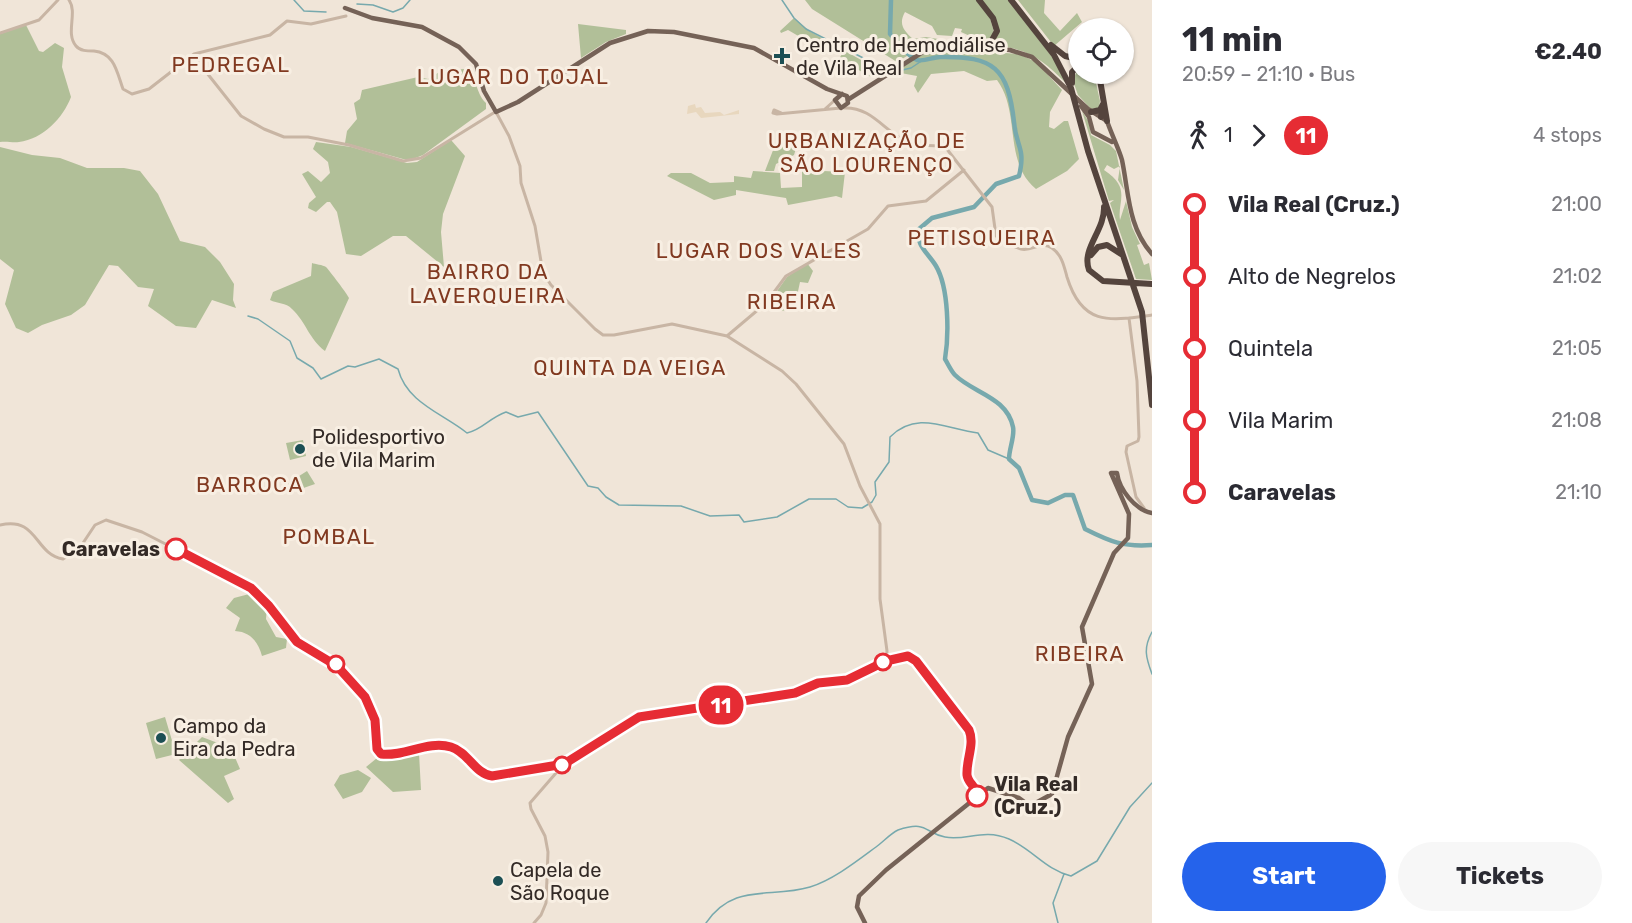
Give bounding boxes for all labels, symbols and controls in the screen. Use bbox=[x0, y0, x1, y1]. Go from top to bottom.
map controls bbox=[1068, 18, 1134, 84]
button: locate bbox=[1068, 18, 1134, 84]
text: 11 min bbox=[1182, 20, 1283, 59]
place label: Centro de Hemodiálise de Vila Real bbox=[796, 33, 1006, 80]
text: €2.40 bbox=[1534, 38, 1602, 65]
marker: Centro de Hemodiálise de Vila Real bbox=[773, 47, 791, 65]
district label: PEDREGAL bbox=[172, 52, 290, 77]
text: 20:59 – 21:10 · Bus bbox=[1182, 62, 1355, 86]
district label: LUGAR DO TOJAL bbox=[417, 64, 609, 89]
icon: walk bbox=[1182, 119, 1215, 152]
icon: forward bbox=[1242, 119, 1275, 152]
text: 1 bbox=[1224, 123, 1233, 147]
text: 11 bbox=[1296, 123, 1316, 148]
text: 4 stops bbox=[1533, 123, 1602, 147]
district label: URBANIZAÇÃO DE SÃO LOURENÇO bbox=[768, 128, 966, 177]
text: Vila Real (Cruz.) bbox=[1228, 191, 1400, 218]
text: 21:00 bbox=[1551, 192, 1602, 216]
district label: PETISQUEIRA bbox=[908, 225, 1056, 250]
district label: LUGAR DOS VALES bbox=[656, 238, 862, 263]
district label: BAIRRO DA LAVERQUEIRA bbox=[410, 259, 566, 308]
text: Alto de Negrelos bbox=[1228, 263, 1396, 290]
text: 21:02 bbox=[1552, 264, 1602, 288]
district label: RIBEIRA bbox=[747, 289, 837, 314]
text: Quintela bbox=[1228, 335, 1313, 362]
text: 21:05 bbox=[1552, 336, 1602, 360]
district label: QUINTA DA VEIGA bbox=[533, 355, 727, 380]
text: Vila Marim bbox=[1228, 407, 1333, 434]
text: 21:08 bbox=[1551, 408, 1602, 432]
place label: Polidesportivo de Vila Marim bbox=[312, 425, 445, 472]
marker: Polidesportivo de Vila Marim bbox=[293, 442, 307, 456]
district label: BARROCA bbox=[196, 472, 304, 497]
text: Caravelas bbox=[1228, 479, 1336, 506]
text: 21:10 bbox=[1555, 480, 1602, 504]
district label: POMBAL bbox=[282, 524, 376, 549]
place label: Caravelas bbox=[62, 537, 160, 561]
marker: Caravelas bbox=[165, 538, 187, 560]
district label: RIBEIRA bbox=[1035, 641, 1125, 666]
unlabelled marker bbox=[874, 653, 892, 671]
unlabelled marker bbox=[327, 655, 345, 673]
line badge: 11 bbox=[694, 686, 748, 724]
text: 11 bbox=[711, 693, 731, 718]
place label: Campo da Eira da Pedra bbox=[173, 714, 295, 761]
marker: Campo da Eira da Pedra bbox=[154, 731, 168, 745]
unlabelled marker bbox=[553, 756, 571, 774]
place label: Vila Real (Cruz.) bbox=[994, 772, 1078, 819]
marker: Vila Real (Cruz.) bbox=[966, 785, 988, 807]
button: Start bbox=[1182, 842, 1386, 911]
button: Tickets bbox=[1398, 842, 1602, 911]
place label: Capela de São Roque bbox=[510, 858, 609, 905]
marker: Capela de São Roque bbox=[491, 874, 505, 888]

